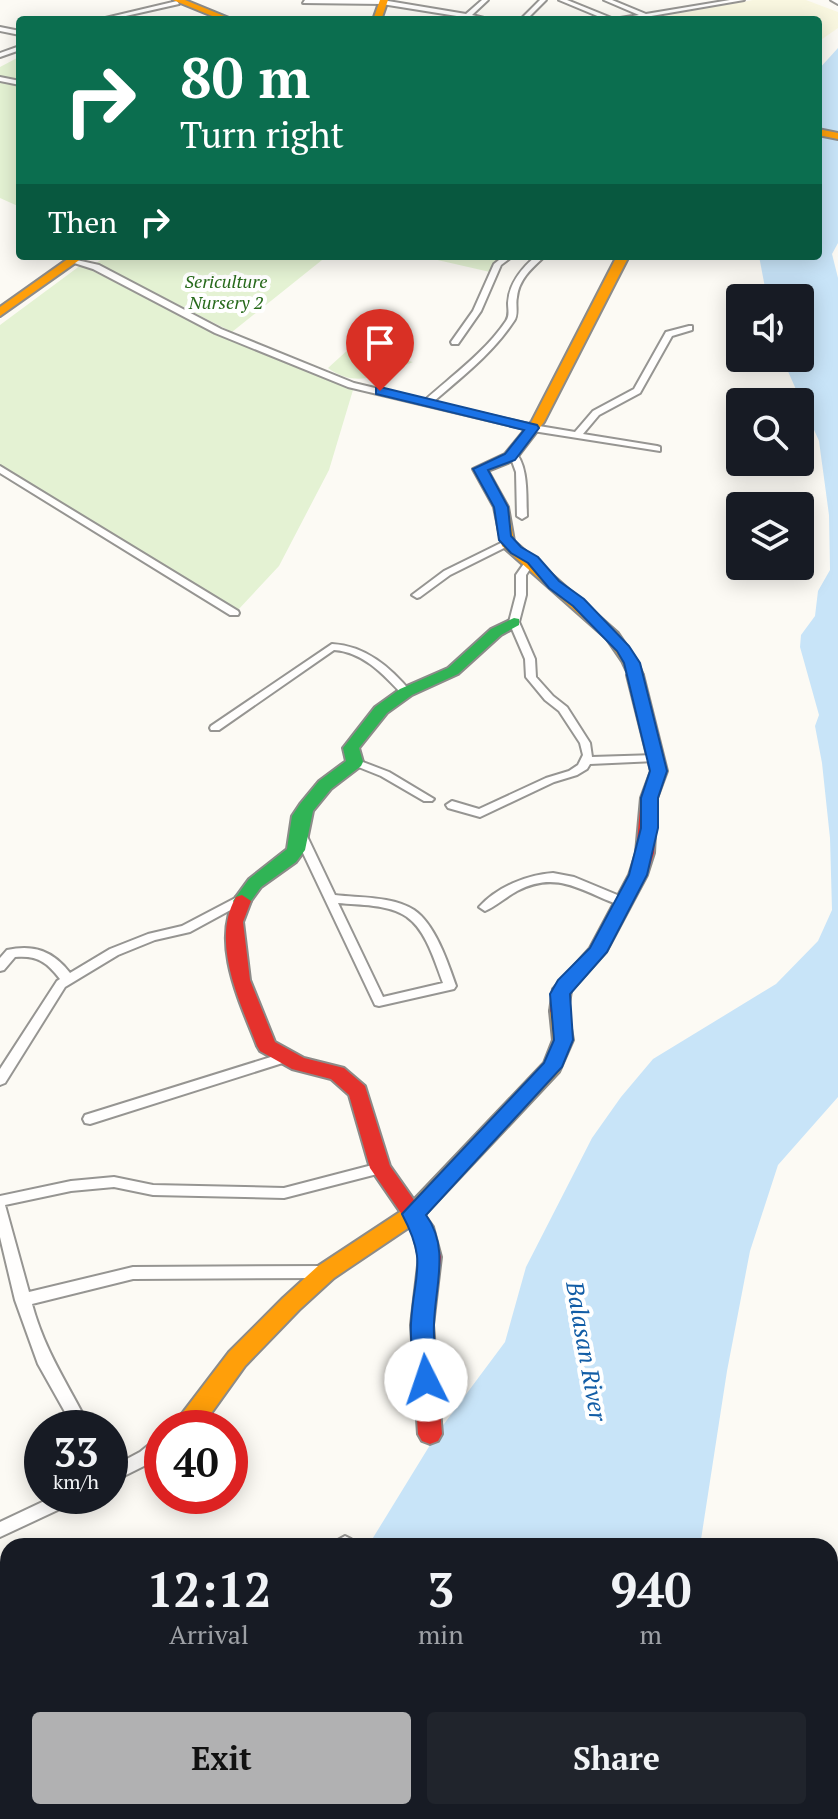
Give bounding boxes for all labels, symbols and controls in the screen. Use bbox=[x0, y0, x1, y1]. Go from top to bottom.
text: 80 m bbox=[180, 40, 310, 114]
icon: right bbox=[48, 48, 152, 152]
text: Turn right bbox=[180, 111, 344, 158]
icon: right bbox=[133, 200, 177, 244]
text: Then bbox=[48, 202, 117, 242]
park label: Sericulture Nursery 2 bbox=[185, 269, 267, 314]
map controls bbox=[726, 284, 814, 580]
button: sound bbox=[726, 284, 814, 372]
pin bbox=[346, 309, 414, 391]
icon: arrive bbox=[358, 321, 402, 365]
button: search bbox=[726, 388, 814, 476]
button: layers bbox=[726, 492, 814, 580]
water label: Balasan River bbox=[559, 1278, 615, 1425]
position arrow bbox=[384, 1338, 468, 1422]
speed limit sign: 40 bbox=[144, 1410, 248, 1514]
text: 33 bbox=[53, 1425, 99, 1478]
text: km/h bbox=[53, 1468, 99, 1495]
text: 12:12 bbox=[146, 1557, 271, 1621]
text: 3 bbox=[427, 1557, 454, 1621]
text: 940 bbox=[610, 1557, 692, 1621]
text: Arrival bbox=[169, 1617, 249, 1651]
text: min bbox=[418, 1617, 464, 1651]
text: m bbox=[640, 1617, 662, 1651]
button: Exit bbox=[32, 1712, 411, 1804]
button: Share bbox=[427, 1712, 806, 1804]

